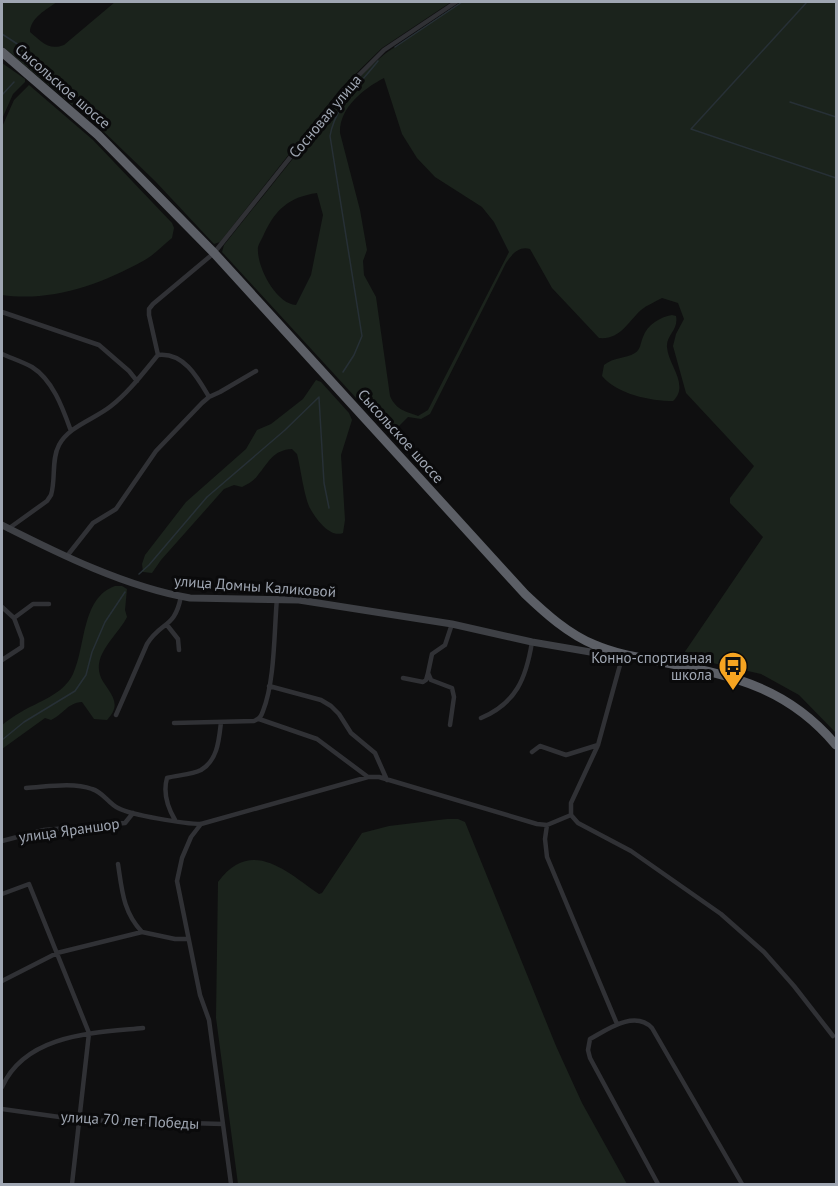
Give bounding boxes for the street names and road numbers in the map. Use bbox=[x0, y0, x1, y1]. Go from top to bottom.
street label: Сысольское шоссе bbox=[11, 39, 115, 133]
street label: Сосновая улица bbox=[285, 70, 365, 162]
street label: Сысольское шоссе bbox=[354, 385, 448, 487]
street label: улица Домны Каликовой bbox=[173, 571, 337, 601]
street label: улица Яраншор bbox=[17, 814, 121, 846]
street label: улица 70 лет Победы bbox=[60, 1107, 200, 1133]

